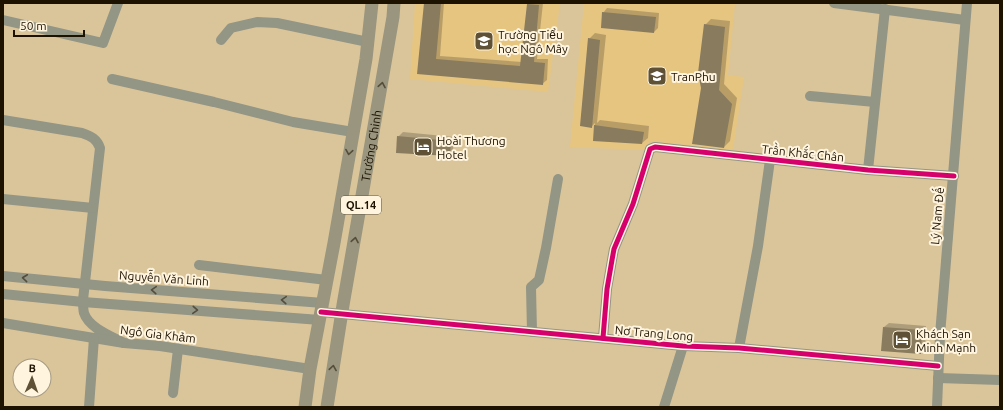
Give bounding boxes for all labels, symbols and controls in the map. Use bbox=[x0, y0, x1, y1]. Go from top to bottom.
scale bar bbox=[14, 12, 84, 38]
text: 50 m bbox=[20, 19, 47, 32]
place label: Trường Tiểu học Ngô Mây bbox=[498, 28, 568, 56]
school or university icon: Trường Tiểu học Ngô Mây bbox=[473, 30, 495, 52]
school or university icon: TranPhu bbox=[646, 65, 668, 87]
place label: TranPhu bbox=[671, 70, 716, 83]
one-way arrow bbox=[377, 81, 385, 88]
street label: Trường Chinh bbox=[358, 109, 383, 182]
place label: Hoài Thương Hotel bbox=[437, 134, 506, 161]
hotel icon: Hoài Thương Hotel bbox=[412, 136, 434, 158]
street label: Trần Khắc Chân bbox=[761, 141, 845, 164]
one-way arrow bbox=[345, 149, 354, 155]
street label: Lý Nam Đế bbox=[927, 187, 946, 245]
road number: QL.14 bbox=[341, 196, 381, 214]
one-way arrow bbox=[350, 237, 358, 243]
street label: Nguyễn Văn Linh bbox=[119, 268, 209, 288]
one-way arrow bbox=[22, 274, 28, 283]
one-way arrow bbox=[151, 286, 157, 295]
one-way arrow bbox=[281, 295, 287, 304]
one-way arrow bbox=[192, 306, 198, 315]
street label: Ngô Gia Khảm bbox=[119, 323, 197, 345]
street label: Nơ Trang Long bbox=[614, 323, 694, 343]
place label: Khách Sạn Minh Mạnh bbox=[916, 327, 976, 355]
hotel icon: Khách Sạn Minh Mạnh bbox=[891, 329, 913, 351]
north arrow bbox=[12, 358, 52, 398]
text: B bbox=[28, 362, 36, 374]
one-way arrow bbox=[328, 365, 337, 372]

